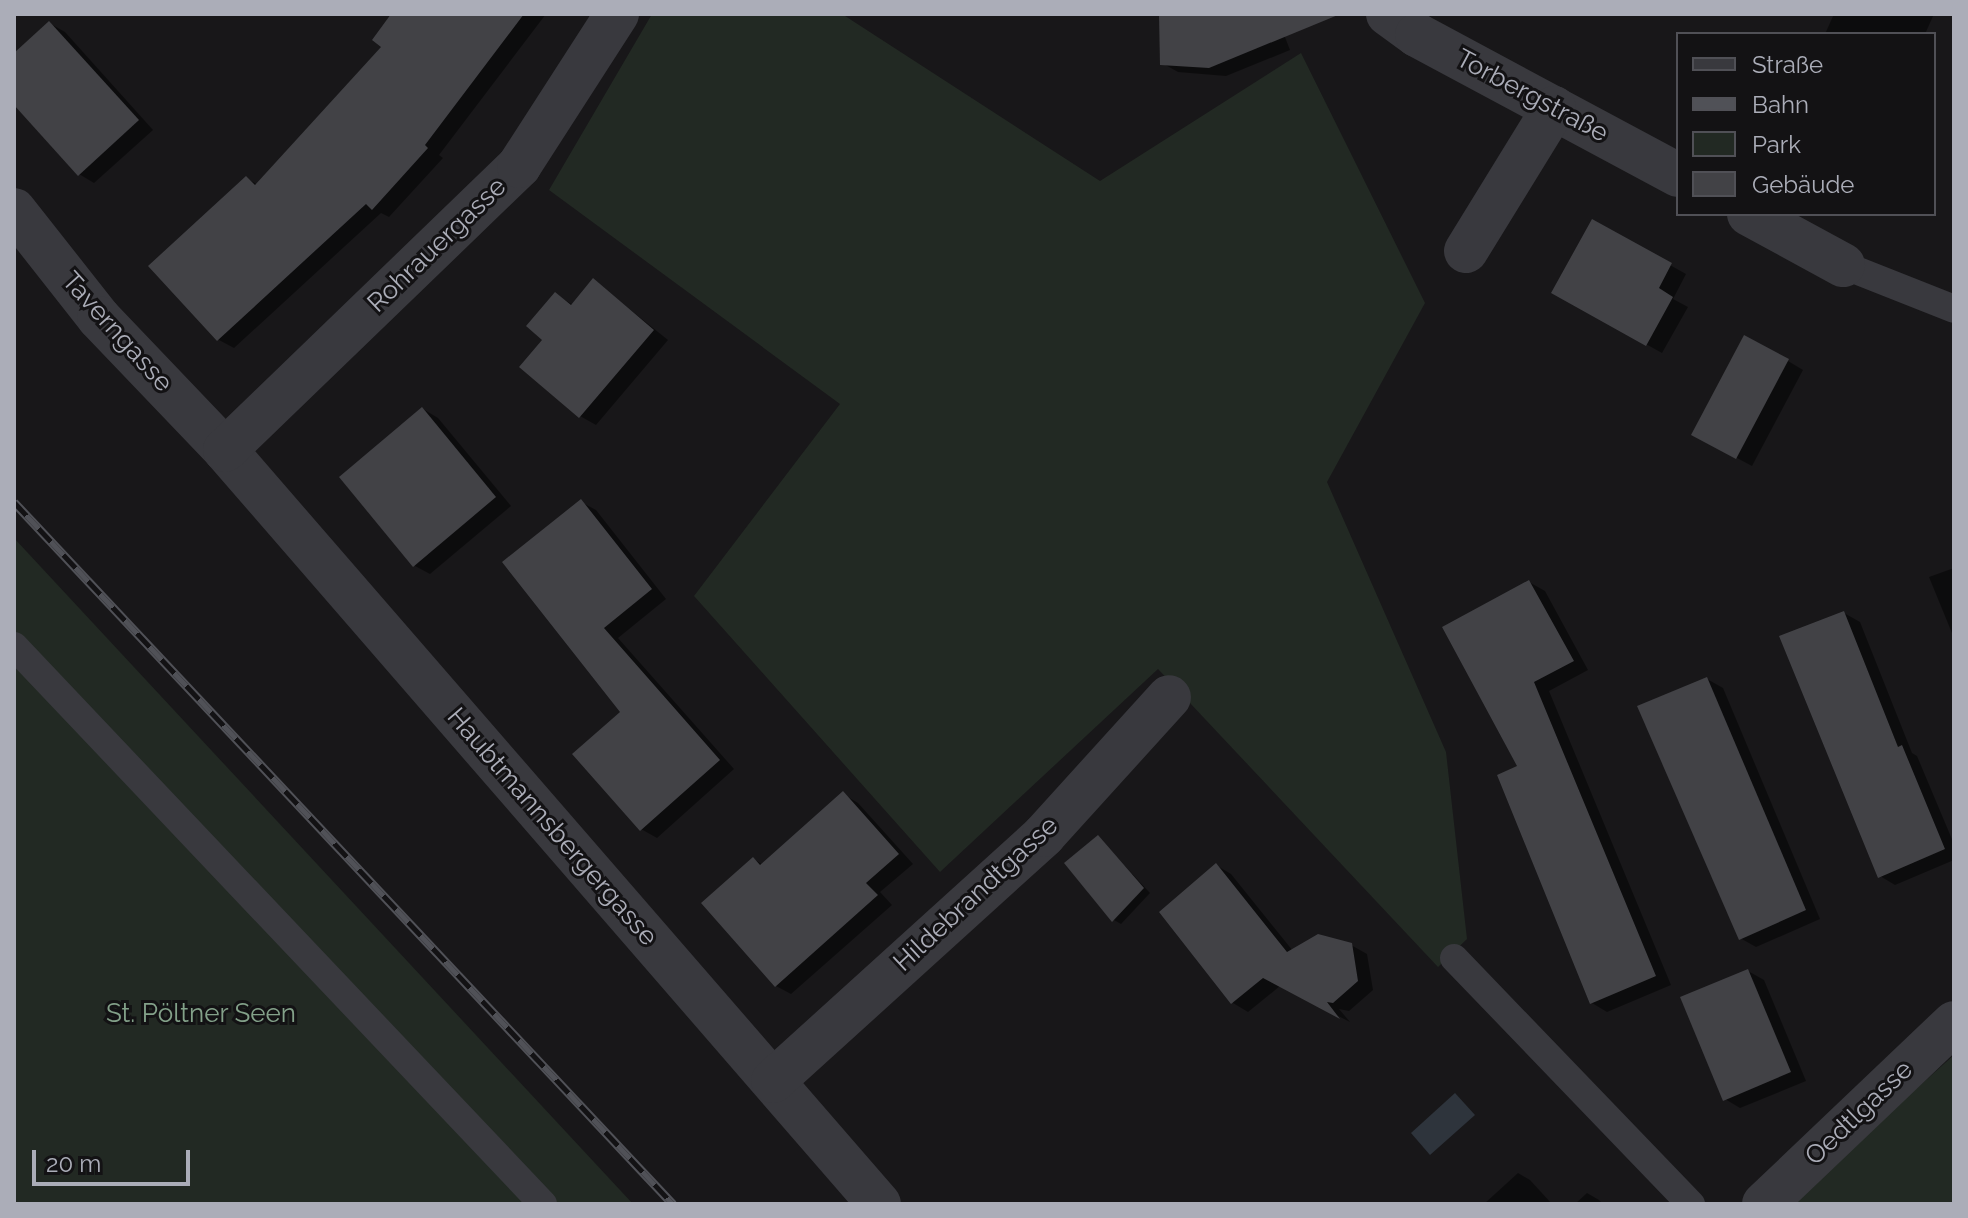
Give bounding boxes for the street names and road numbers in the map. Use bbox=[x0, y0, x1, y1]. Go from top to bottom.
street label: Torbergstraße bbox=[1451, 43, 1613, 149]
street label: Rohrauergasse bbox=[361, 171, 513, 319]
street label: Taverngasse bbox=[55, 266, 179, 398]
street label: Haubtmannsbergergasse bbox=[440, 702, 664, 952]
street label: Hildebrandtgasse bbox=[887, 810, 1065, 978]
street label: Oedtlgasse bbox=[1799, 1054, 1919, 1172]

